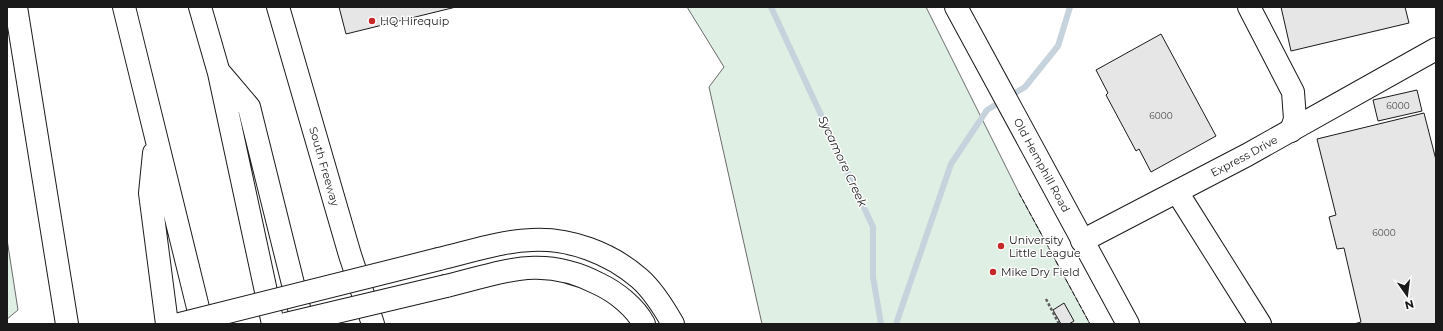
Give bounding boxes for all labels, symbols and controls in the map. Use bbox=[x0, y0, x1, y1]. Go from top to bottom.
place label: HQ Hirequip bbox=[380, 14, 449, 28]
marker: HQ Hirequip bbox=[367, 16, 377, 26]
house number: 6000 bbox=[1386, 100, 1410, 111]
house number: 6000 bbox=[1149, 110, 1173, 121]
water label: Sycamore Creek bbox=[815, 113, 871, 210]
street label: Old Hemphill Road bbox=[1011, 116, 1073, 215]
street label: South Freeway bbox=[306, 125, 342, 208]
street label: Express Drive bbox=[1208, 132, 1280, 180]
house number: 6000 bbox=[1372, 227, 1396, 238]
place label: University Little League bbox=[1009, 233, 1081, 260]
marker: University Little League bbox=[996, 241, 1006, 251]
place label: Mike Dry Field bbox=[1001, 265, 1080, 279]
marker: Mike Dry Field bbox=[988, 267, 998, 277]
north arrow bbox=[1387, 275, 1427, 315]
text: N bbox=[1403, 297, 1415, 313]

